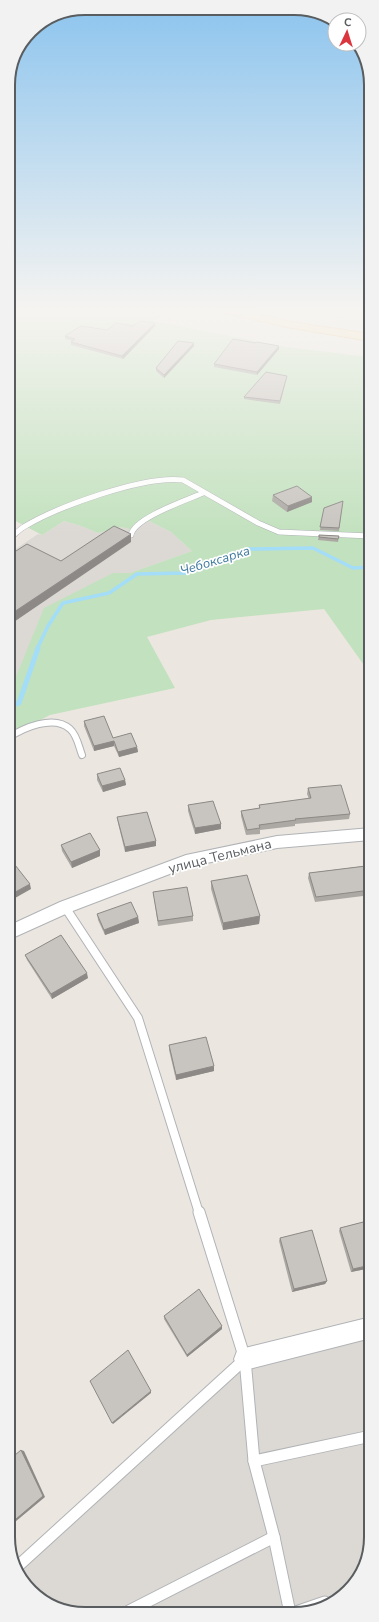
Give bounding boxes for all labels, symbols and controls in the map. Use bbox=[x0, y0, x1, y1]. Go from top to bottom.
north arrow bbox=[327, 12, 367, 52]
text: С bbox=[343, 15, 352, 30]
water label: Чебоксарка bbox=[178, 542, 252, 580]
street label: улица Тельмана bbox=[166, 834, 274, 878]

